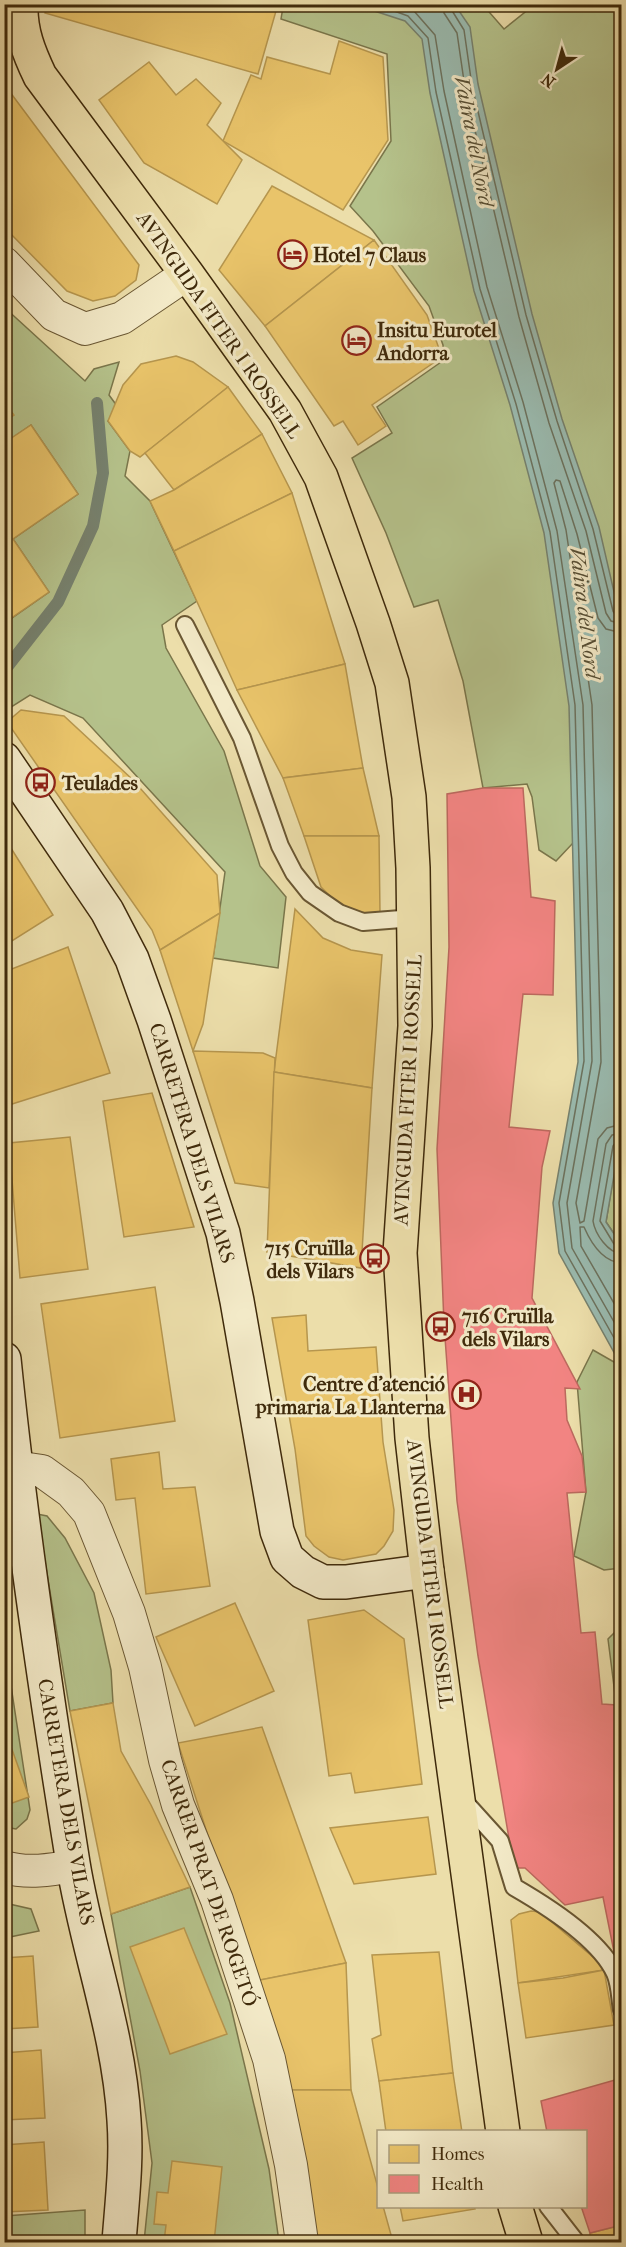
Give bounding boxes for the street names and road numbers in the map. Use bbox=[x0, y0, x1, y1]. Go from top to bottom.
street label: AVINGUDA FITER I ROSSELL bbox=[131, 207, 306, 443]
street label: AVINGUDA FITER I ROSSELL bbox=[389, 954, 427, 1227]
street label: CARRETERA DELS VILARS bbox=[144, 1020, 240, 1266]
street label: AVINGUDA FITER I ROSSELL bbox=[402, 1437, 458, 1710]
street label: CARRETERA DELS VILARS bbox=[33, 1677, 99, 1927]
street label: CARRER PRAT DE ROGETÓ bbox=[156, 1756, 264, 2010]

